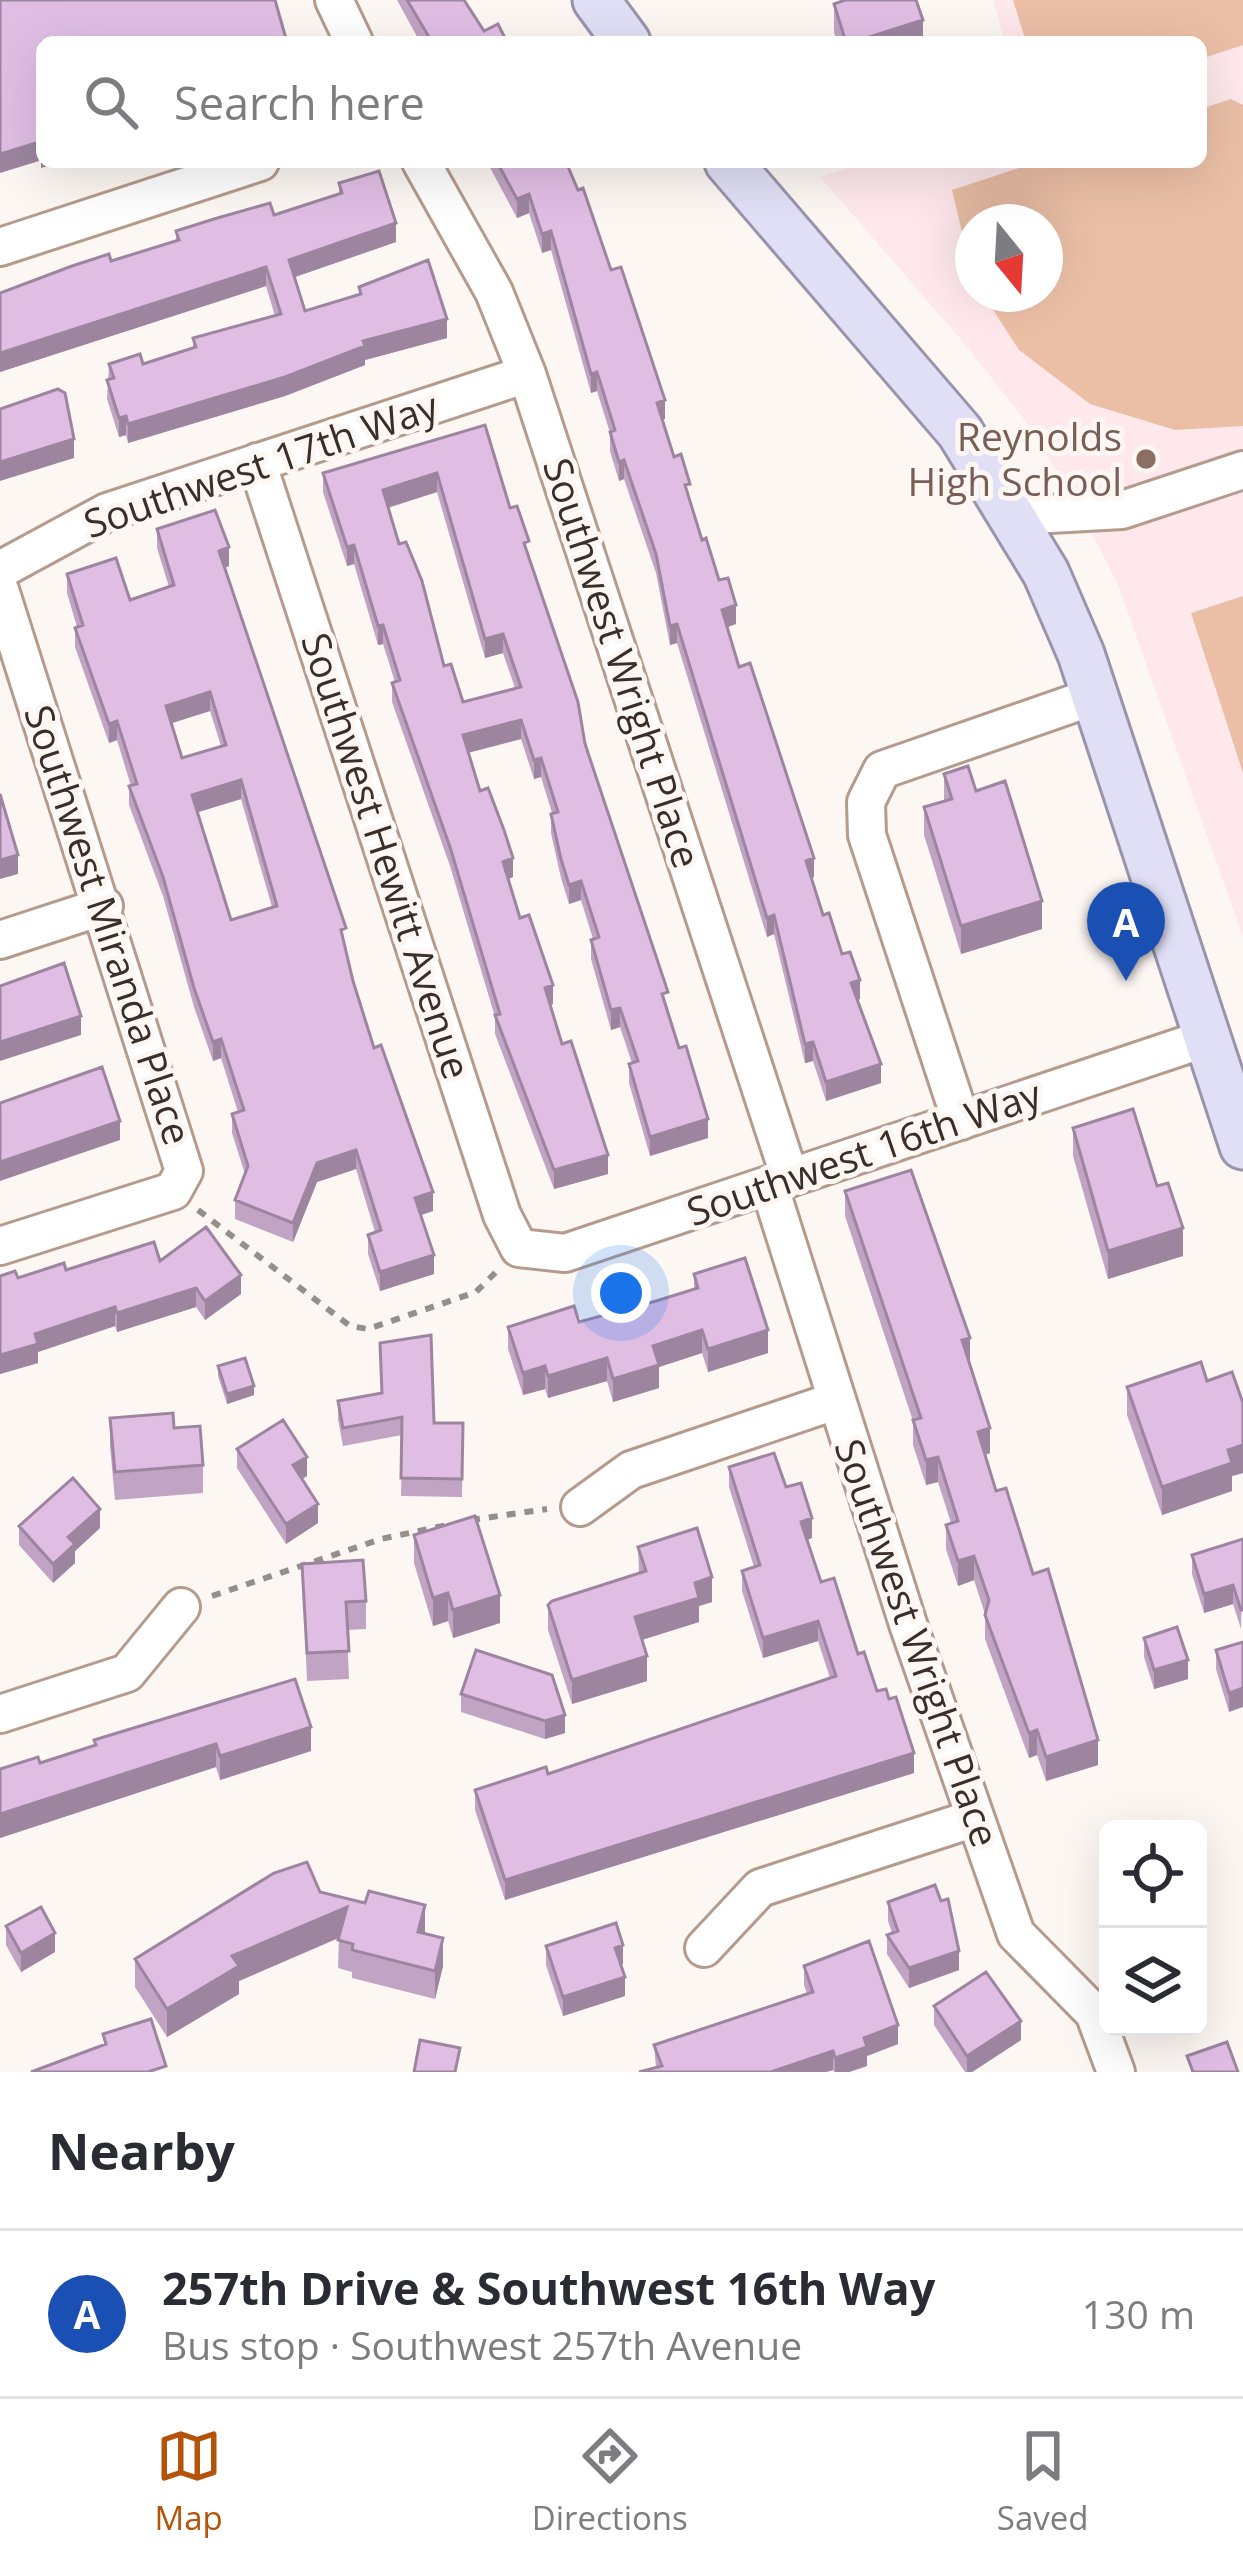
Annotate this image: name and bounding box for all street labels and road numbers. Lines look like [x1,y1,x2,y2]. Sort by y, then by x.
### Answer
street label: Southwest 17th Way [76,378,445,549]
street label: Southwest Wright Place [532,451,715,874]
street label: Southwest Hewitt Avenue [290,626,485,1085]
street label: Southwest Miranda Place [13,698,206,1151]
street label: Southwest 16th Way [679,1066,1048,1237]
street label: Southwest Wright Place [824,1432,1013,1853]

